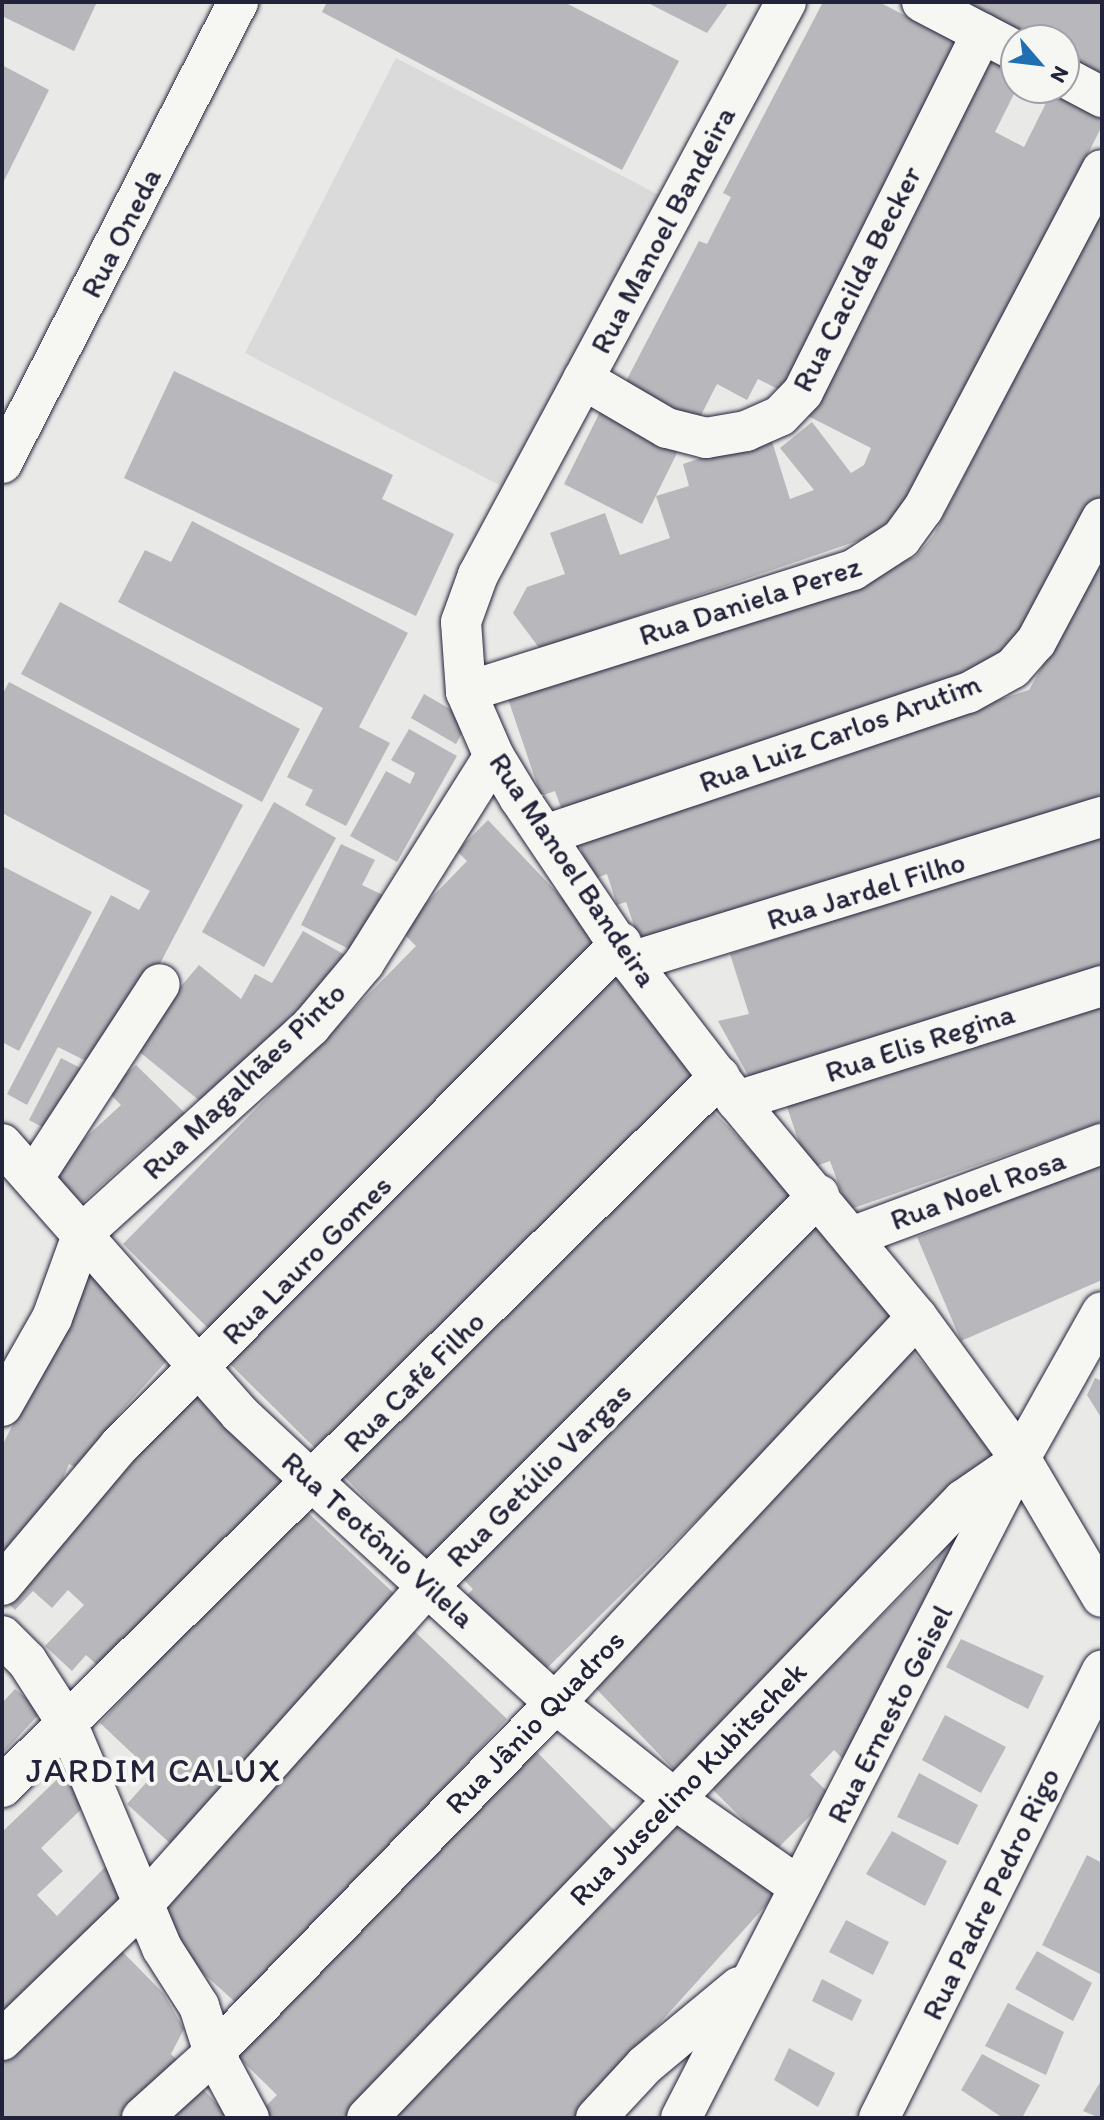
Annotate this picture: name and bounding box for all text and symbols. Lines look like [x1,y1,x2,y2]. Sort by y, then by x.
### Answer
north arrow [1000,24,1080,104]
text: N [1044,62,1075,87]
street label: Rua Manoel Bandeira [583,100,743,360]
street label: Rua Cacilda Becker [784,160,930,398]
street label: Rua Oneda [73,162,169,304]
street label: Rua Daniela Perez [634,548,866,654]
street label: Rua Luiz Carlos Arutim [693,665,987,801]
street label: Rua Manoel Bandeira [481,746,665,994]
street label: Rua Jardel Filho [763,844,969,938]
street label: Rua Magalhães Pinto [135,975,353,1187]
street label: Rua Elis Regina [821,996,1019,1090]
street label: Rua Noel Rosa [886,1142,1070,1238]
street label: Rua Lauro Gomes [214,1167,400,1353]
street label: Rua Café Filho [336,1304,492,1460]
street label: Rua Getúlio Vargas [440,1376,638,1574]
street label: Rua Teotônio Vilela [275,1445,481,1635]
street label: Rua Ernesto Geisel [819,1599,961,1829]
street label: Rua Jânio Quadros [438,1622,632,1822]
street label: Rua Juscelino Kubitschek [562,1654,814,1914]
district label: JARDIM CALUX [27,1751,281,1791]
street label: Rua Padre Pedro Rigo [915,1763,1067,2025]

